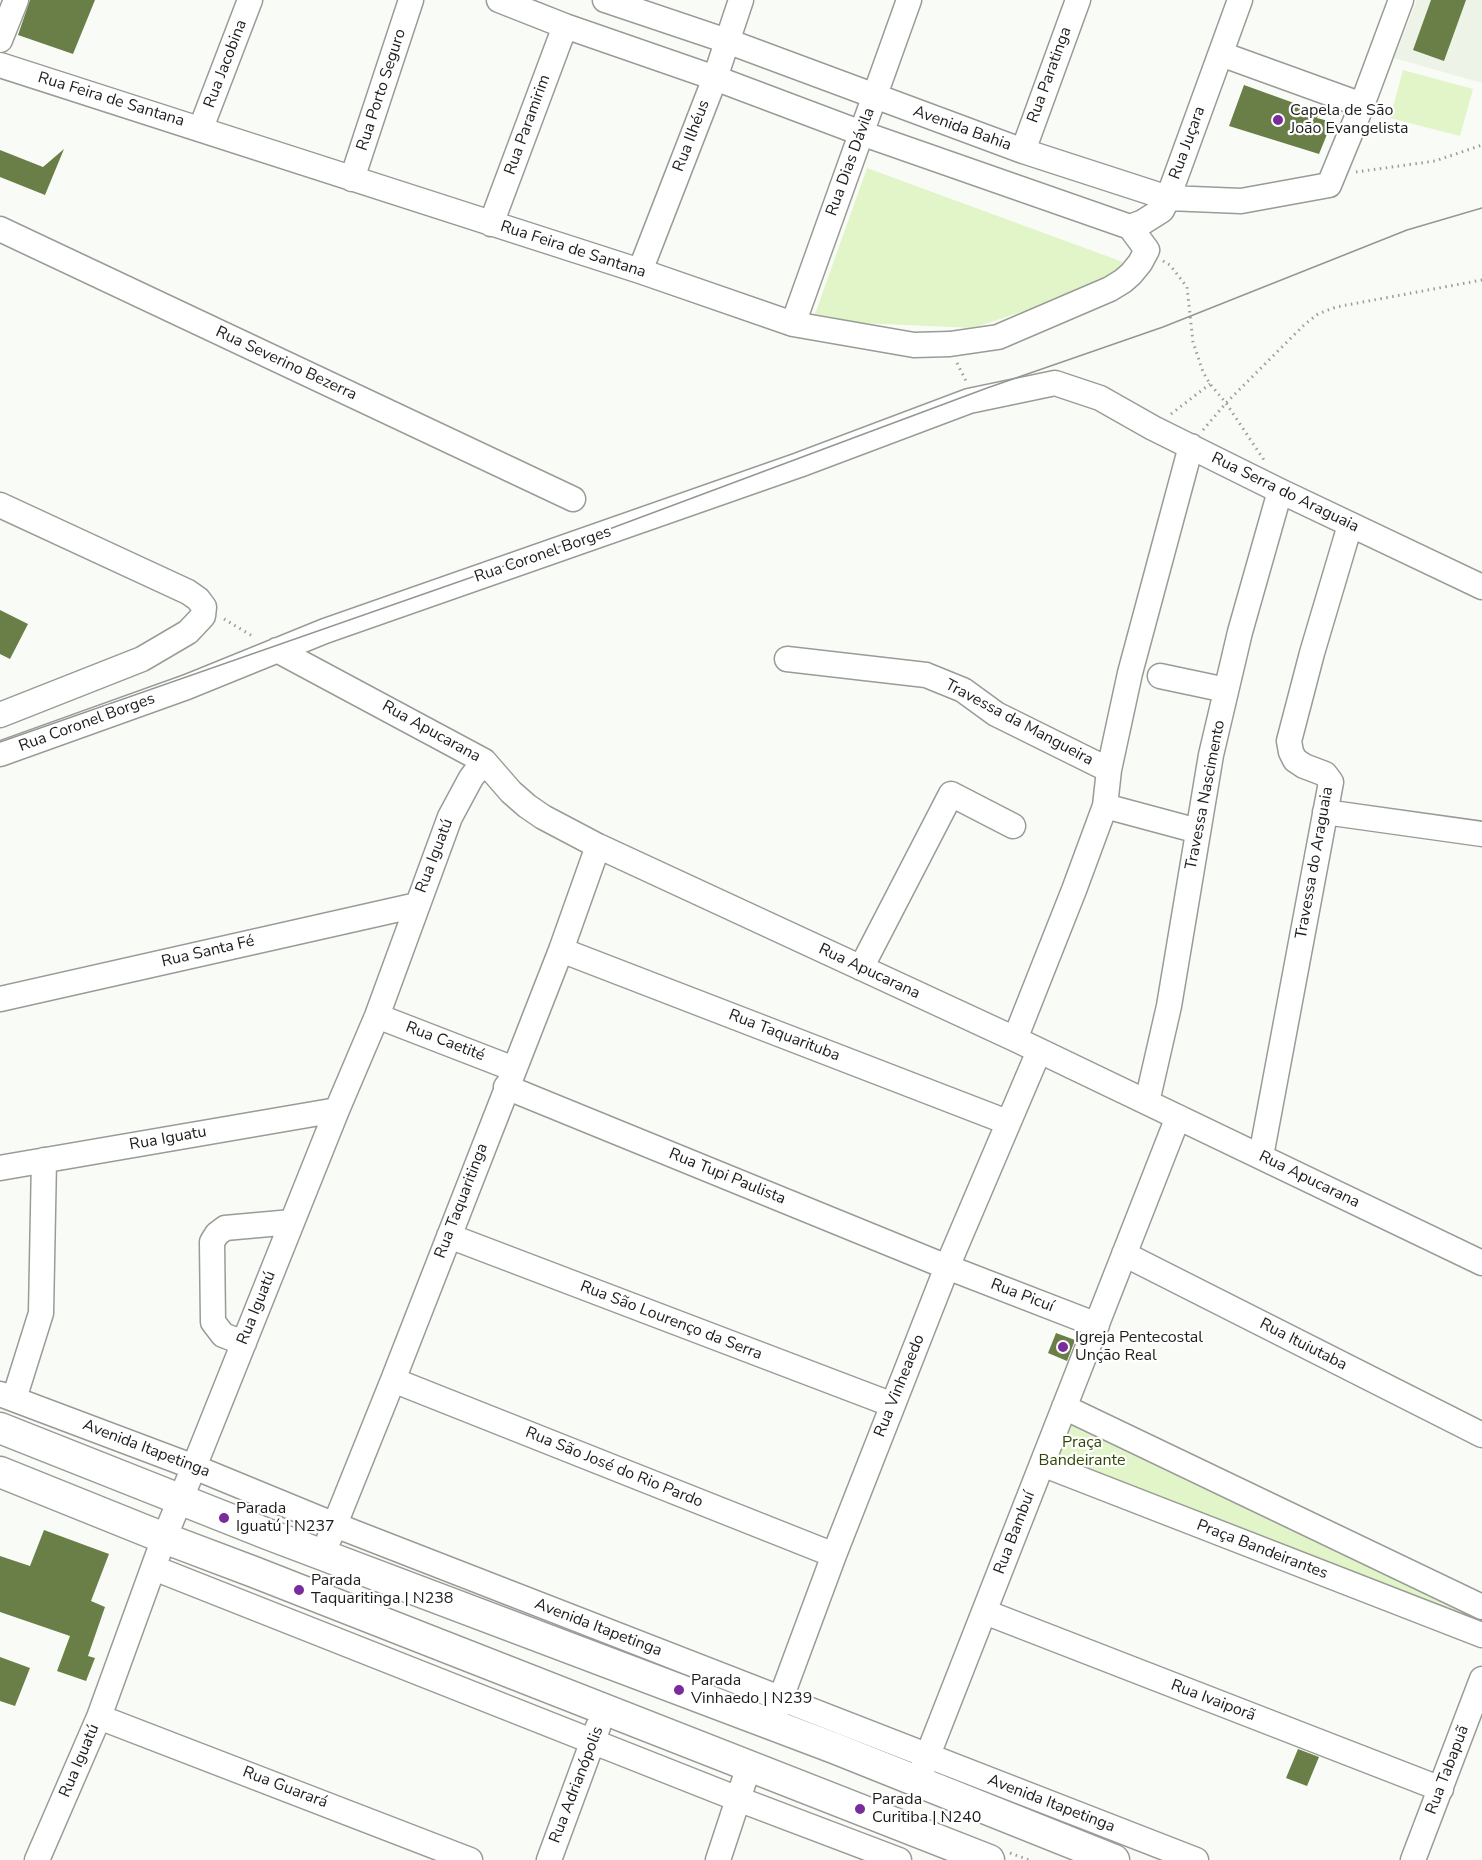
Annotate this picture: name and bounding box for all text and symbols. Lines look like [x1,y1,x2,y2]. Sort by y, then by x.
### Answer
street label: Rua Jacobina [200,17,252,111]
street label: Rua Paratinga [1024,24,1076,126]
street label: Rua Porto Seguro [353,27,411,153]
street label: Rua Feira de Santana [35,69,187,131]
street label: Rua Paramirim [501,72,555,178]
street label: Rua Ilhéus [670,97,714,175]
place label: Capela de São João Evangelista [1290,101,1408,139]
street label: Avenida Bahia [910,102,1014,156]
street label: Rua Juçara [1166,104,1210,182]
street label: Rua Dias Dávila [823,105,879,219]
marker: Capela de São João Evangelista [1271,113,1285,127]
street label: Rua Feira de Santana [498,217,648,283]
street label: Rua Severino Bezerra [212,323,360,405]
street label: Rua Serra do Araguaia [1208,449,1362,537]
street label: Rua Coronel Borges [472,523,614,587]
street label: Travessa da Mangueira [942,676,1096,770]
street label: Rua Coronel Borges [16,689,158,757]
street label: Rua Apucarana [378,697,484,767]
street label: Travessa Nascimento [1182,719,1230,871]
street label: Travessa do Araguaia [1292,785,1338,941]
street label: Rua Iguatú [412,816,458,896]
street label: Rua Santa Fé [160,932,256,972]
street label: Rua Apucarana [815,940,923,1004]
street label: Rua Taquarituba [726,1006,842,1066]
street label: Rua Caetité [403,1018,487,1066]
street label: Rua Iguatu [128,1123,208,1155]
street label: Rua Taquaritinga [431,1141,493,1261]
street label: Rua Tupi Paulista [666,1145,788,1209]
street label: Rua Apucarana [1255,1147,1363,1213]
street label: Rua Iguatú [234,1268,280,1348]
street label: Rua Picuí [988,1275,1056,1317]
street label: Rua São Lourenço da Serra [577,1277,765,1365]
street label: Rua Ituiutaba [1256,1315,1350,1375]
place label: Igreja Pentecostal Unção Real [1075,1328,1203,1366]
street label: Rua Vinheaedo [871,1332,929,1440]
marker: Igreja Pentecostal Unção Real [1056,1340,1070,1354]
street label: Avenida Itapetinga [80,1416,212,1482]
street label: Rua São José do Rio Pardo [522,1424,706,1512]
park label: Praça Bandeirante [1038,1433,1126,1471]
street label: Rua Bambuí [990,1489,1040,1577]
place label: Parada Iguatú | N237 [236,1499,335,1537]
marker: Parada Iguatú | N237 [217,1511,231,1525]
street label: Praça Bandeirantes [1194,1516,1330,1584]
place label: Parada Taquaritinga | N238 [311,1571,453,1609]
marker: Parada Taquaritinga | N238 [292,1583,306,1597]
street label: Avenida Itapetinga [532,1595,664,1661]
place label: Parada Vinhaedo | N239 [691,1671,812,1709]
street label: Rua Ivaiporã [1168,1676,1258,1726]
marker: Parada Vinhaedo | N239 [672,1683,686,1697]
street label: Rua Iguatú [56,1721,104,1801]
street label: Rua Tabapuã [1422,1723,1474,1817]
street label: Rua Adrianópolis [546,1724,608,1846]
street label: Rua Guarará [240,1763,330,1813]
street label: Avenida Itapetinga [985,1771,1117,1837]
place label: Parada Curitiba | N240 [872,1790,981,1828]
marker: Parada Curitiba | N240 [853,1802,867,1816]

